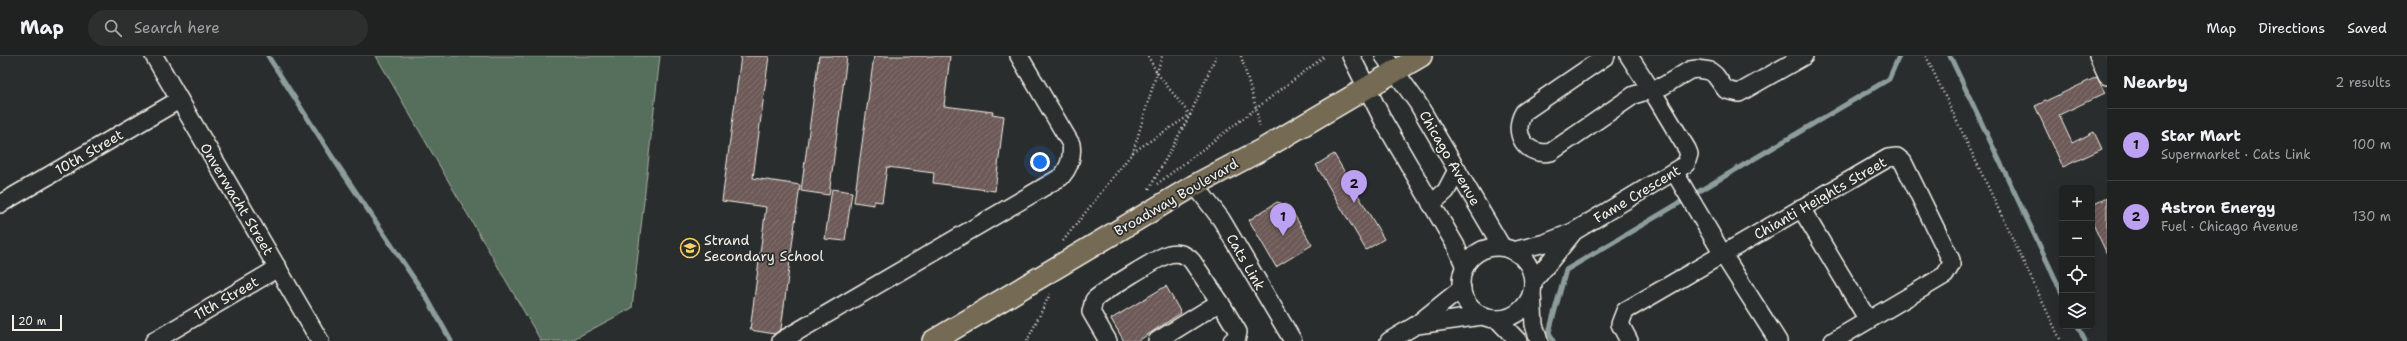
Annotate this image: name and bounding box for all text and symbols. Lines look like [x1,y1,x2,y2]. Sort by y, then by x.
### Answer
search box [88,10,368,46]
text: Map [20,15,64,40]
icon: search [102,17,124,39]
text: Search here [134,18,220,38]
text: Map [2207,19,2237,37]
text: Directions [2259,19,2325,37]
text: Saved [2347,19,2387,37]
text: Nearby [2123,71,2188,93]
text: 2 results [2335,74,2391,91]
street label: Chicago Avenue [1415,107,1485,209]
street label: 10th Street [52,125,126,179]
text: Star Mart [2161,126,2241,146]
text: 1 [2133,136,2139,153]
text: 100 m [2352,136,2391,153]
street label: Onverwacht Street [196,140,278,258]
text: Supermarket · Cats Link [2161,146,2311,163]
your location [1030,152,1050,172]
street label: Chianti Heights Street [1751,153,1889,243]
street label: Broadway Boulevard [1111,154,1241,240]
street label: Fame Crescent [1590,161,1684,227]
pin: 2 [1341,170,1367,203]
map controls [2059,185,2095,329]
button: + [2059,185,2095,221]
text: Astron Energy [2161,198,2275,218]
pin: 1 [1270,203,1296,236]
text: 2 [2131,208,2141,225]
text: 130 m [2353,208,2391,225]
text: Fuel · Chicago Avenue [2161,218,2298,235]
button: − [2059,221,2095,257]
street label: Cats Link [1223,230,1269,294]
place label: Strand Secondary School [704,231,824,265]
school or university icon: Strand Secondary School [679,237,701,259]
button: locate [2059,257,2095,293]
street label: 11th Street [191,272,261,324]
button: layers [2059,293,2095,329]
scale bar [12,313,62,332]
text: 20 m [18,314,46,329]

